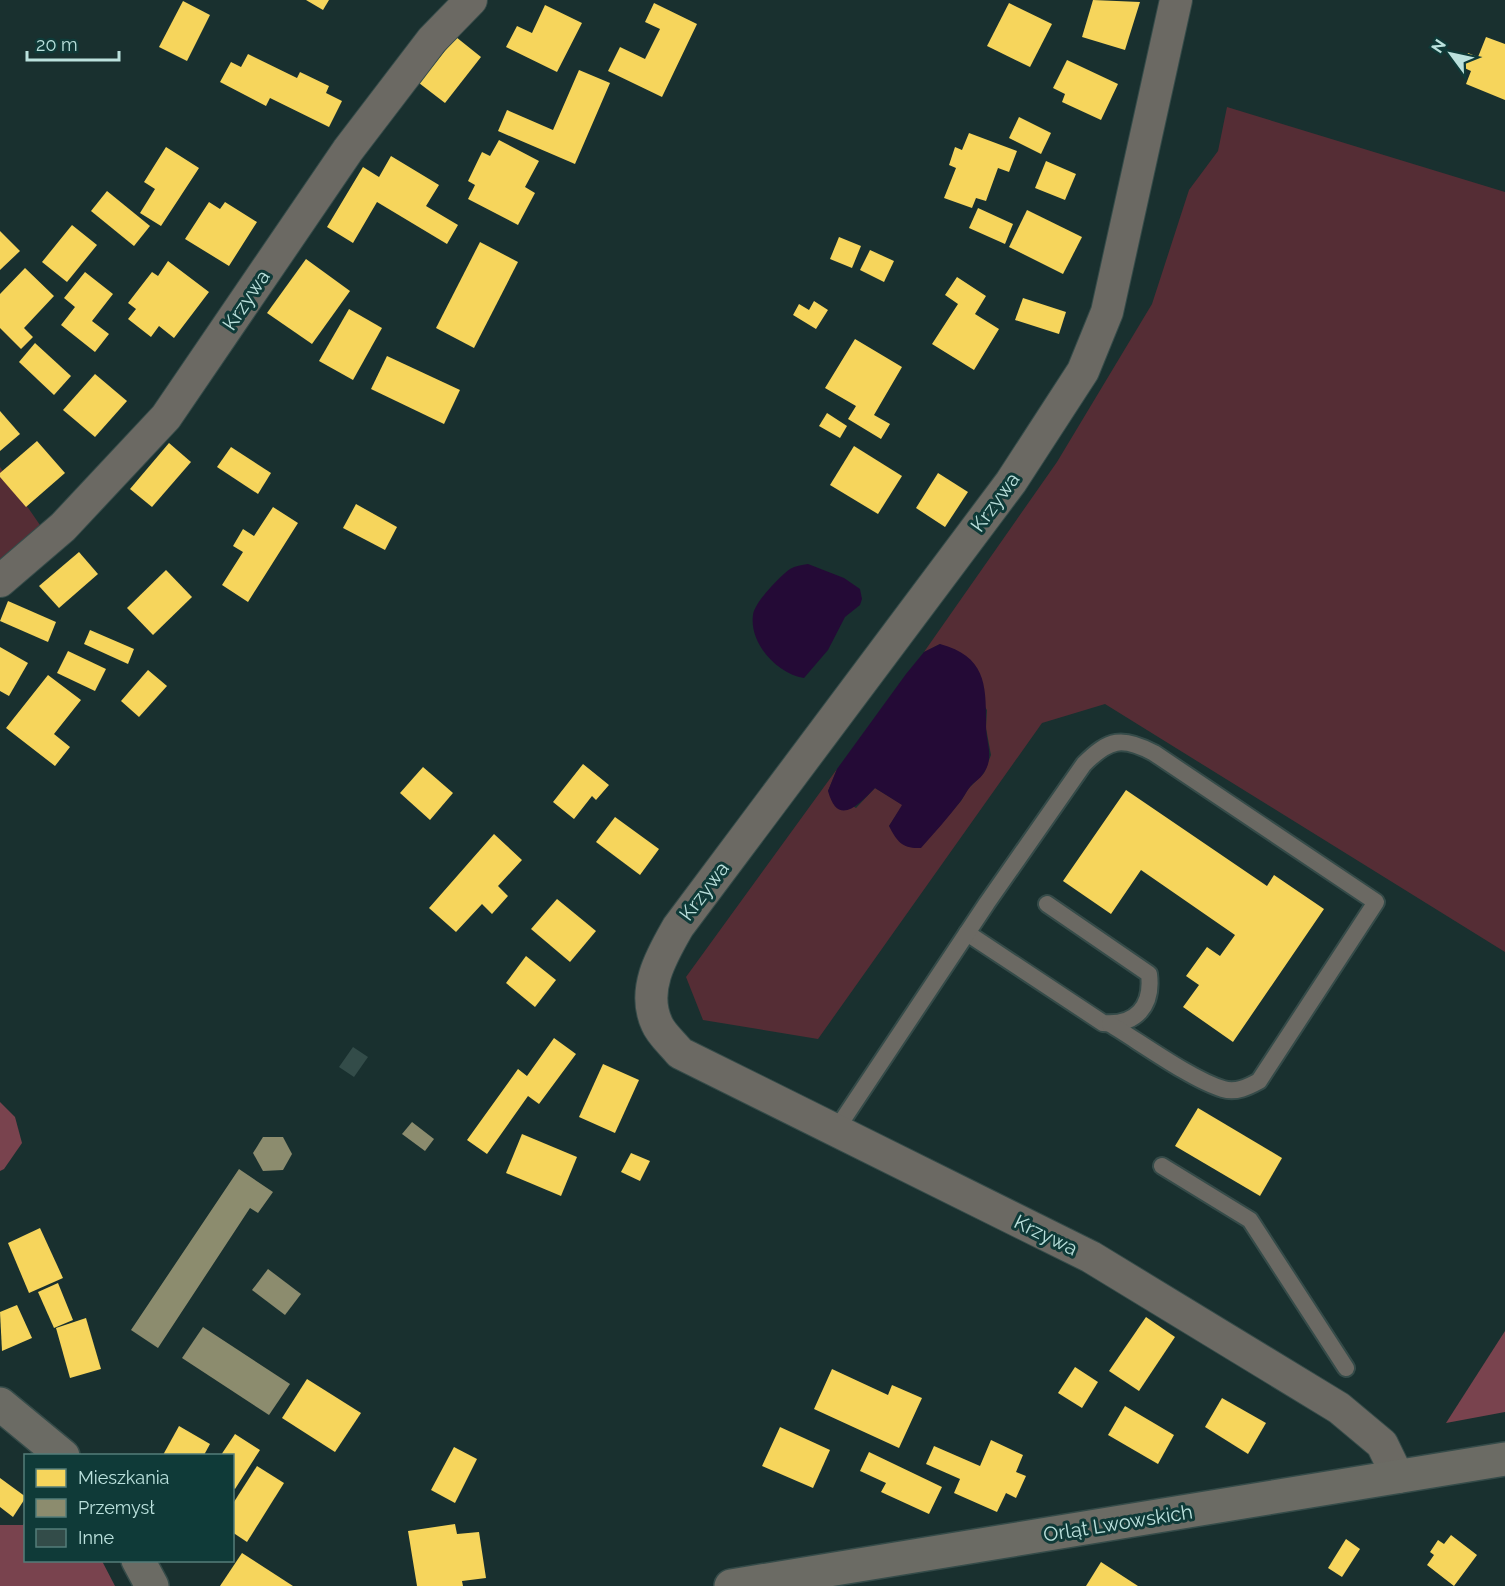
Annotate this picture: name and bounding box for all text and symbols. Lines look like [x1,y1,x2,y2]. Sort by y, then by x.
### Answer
scale bar [27,24,118,62]
north arrow [1421,24,1481,84]
text: 20 m [36,34,78,55]
text: N [1428,36,1450,56]
street label: Krzywa [217,265,275,335]
street label: Krzywa [965,468,1025,536]
street label: Krzywa [674,857,734,925]
street label: Krzywa [1010,1209,1082,1261]
legend [24,1454,234,1562]
text: Mieszkania [78,1467,169,1488]
text: Przemysł [78,1497,155,1518]
street label: Orląt Lwowskich [1042,1499,1194,1547]
text: Inne [78,1527,114,1548]

